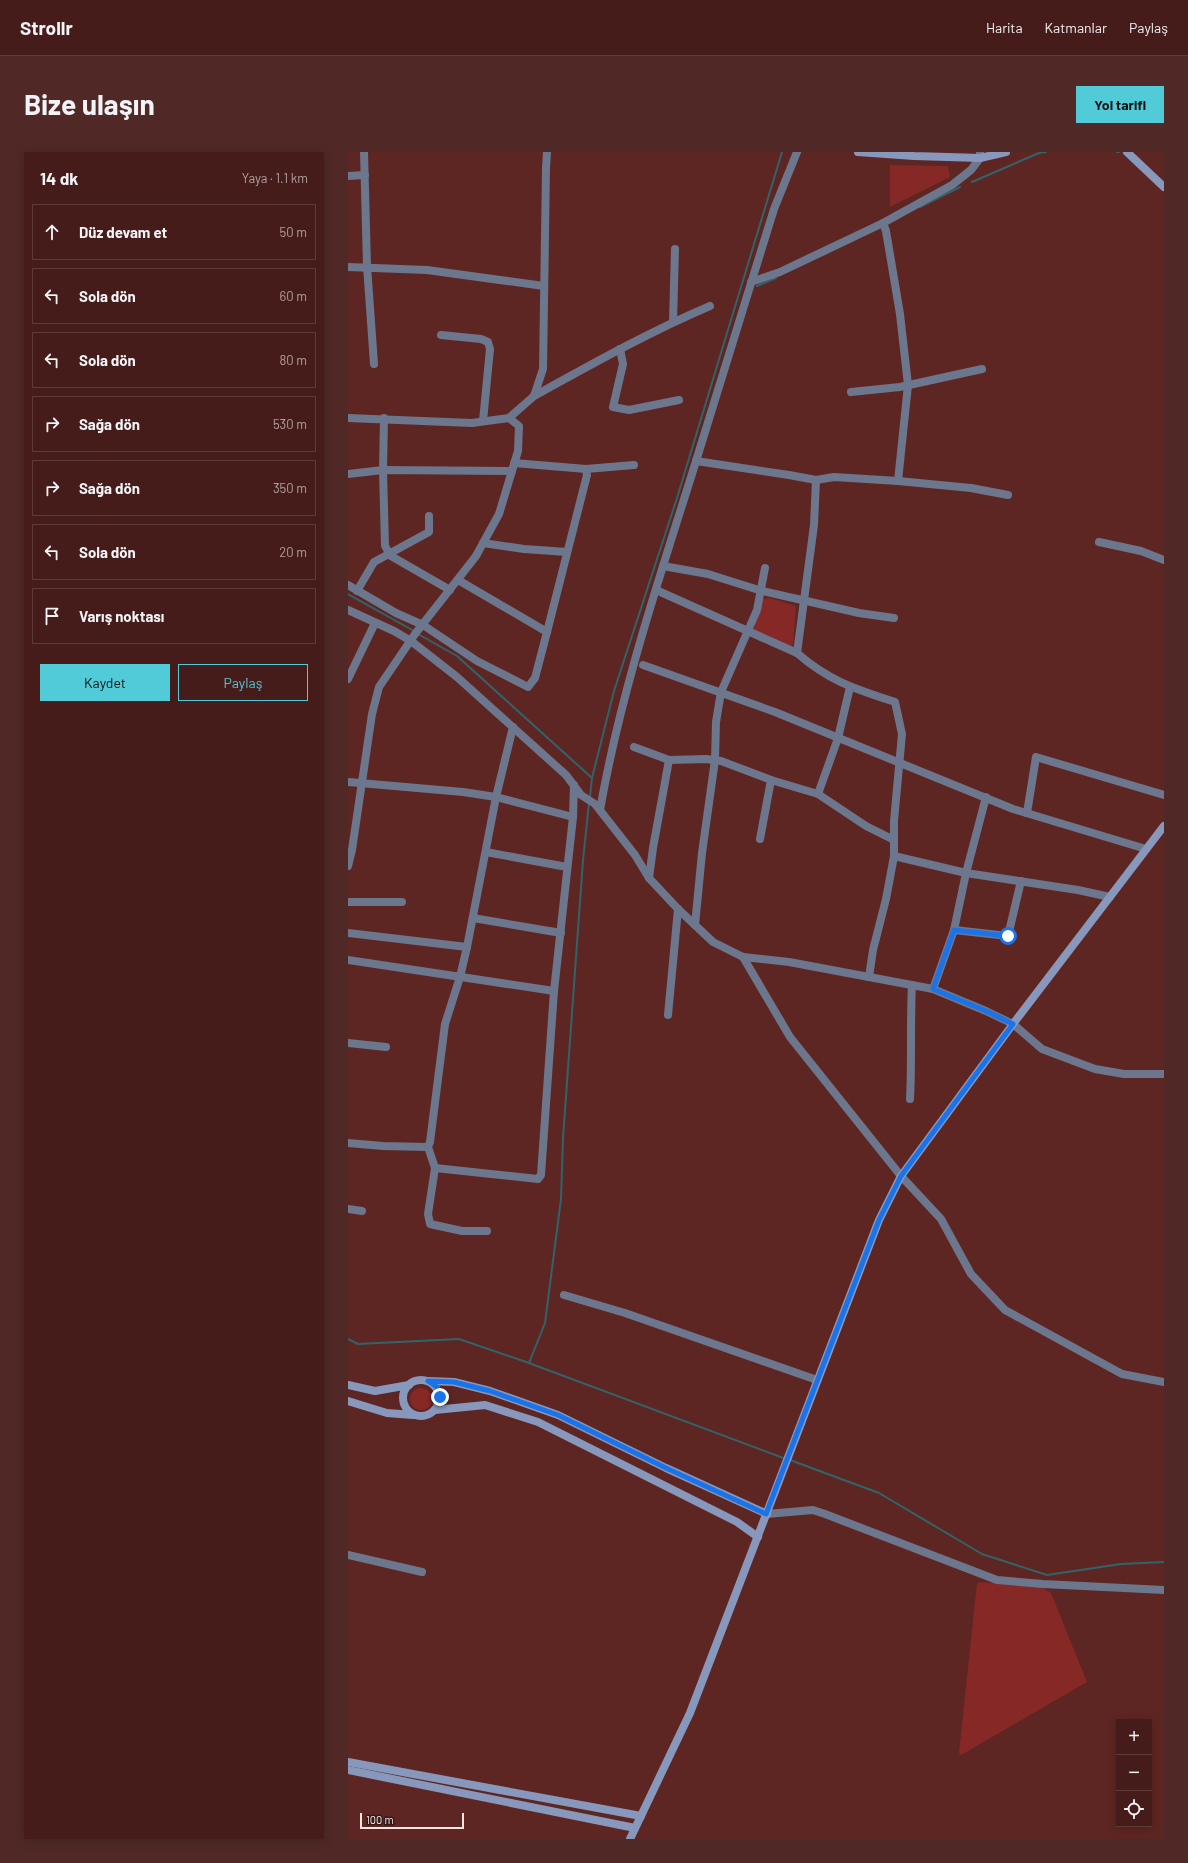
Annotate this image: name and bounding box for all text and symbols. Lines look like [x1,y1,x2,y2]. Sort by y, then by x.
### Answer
text: Strollr [20,16,73,39]
text: Harita [986,19,1023,36]
text: Katmanlar [1045,19,1107,36]
text: Paylaş [1129,19,1168,36]
button: Yol tarifi [1076,86,1164,123]
text: Bize ulaşın [24,87,155,121]
text: 14 dk [40,168,78,188]
text: Yaya · 1.1 km [242,170,308,186]
icon: ahead [41,221,63,243]
text: Düz devam et [79,223,167,241]
text: 50 m [280,224,307,240]
icon: left [41,285,63,307]
text: Sola dön [79,287,136,305]
text: 60 m [280,288,307,304]
icon: left [41,349,63,371]
text: Sola dön [79,351,136,369]
text: 80 m [280,352,307,368]
icon: right [41,413,63,435]
text: Sağa dön [79,415,140,433]
text: 530 m [273,416,307,432]
icon: right [41,477,63,499]
text: Sağa dön [79,479,140,497]
text: 350 m [273,480,307,496]
icon: left [41,541,63,563]
text: Sola dön [79,543,136,561]
text: 20 m [279,544,307,560]
icon: arrive [41,605,63,627]
text: Varış noktası [79,607,164,625]
button: Kaydet [40,664,170,701]
button: Paylaş [178,664,308,701]
route start [999,927,1017,945]
route end [431,1388,449,1406]
map controls [1116,1719,1152,1827]
button: + [1116,1719,1152,1755]
button: − [1116,1755,1152,1791]
button: locate [1116,1791,1152,1827]
scale bar [360,1811,464,1830]
text: 100 m [366,1813,394,1826]

